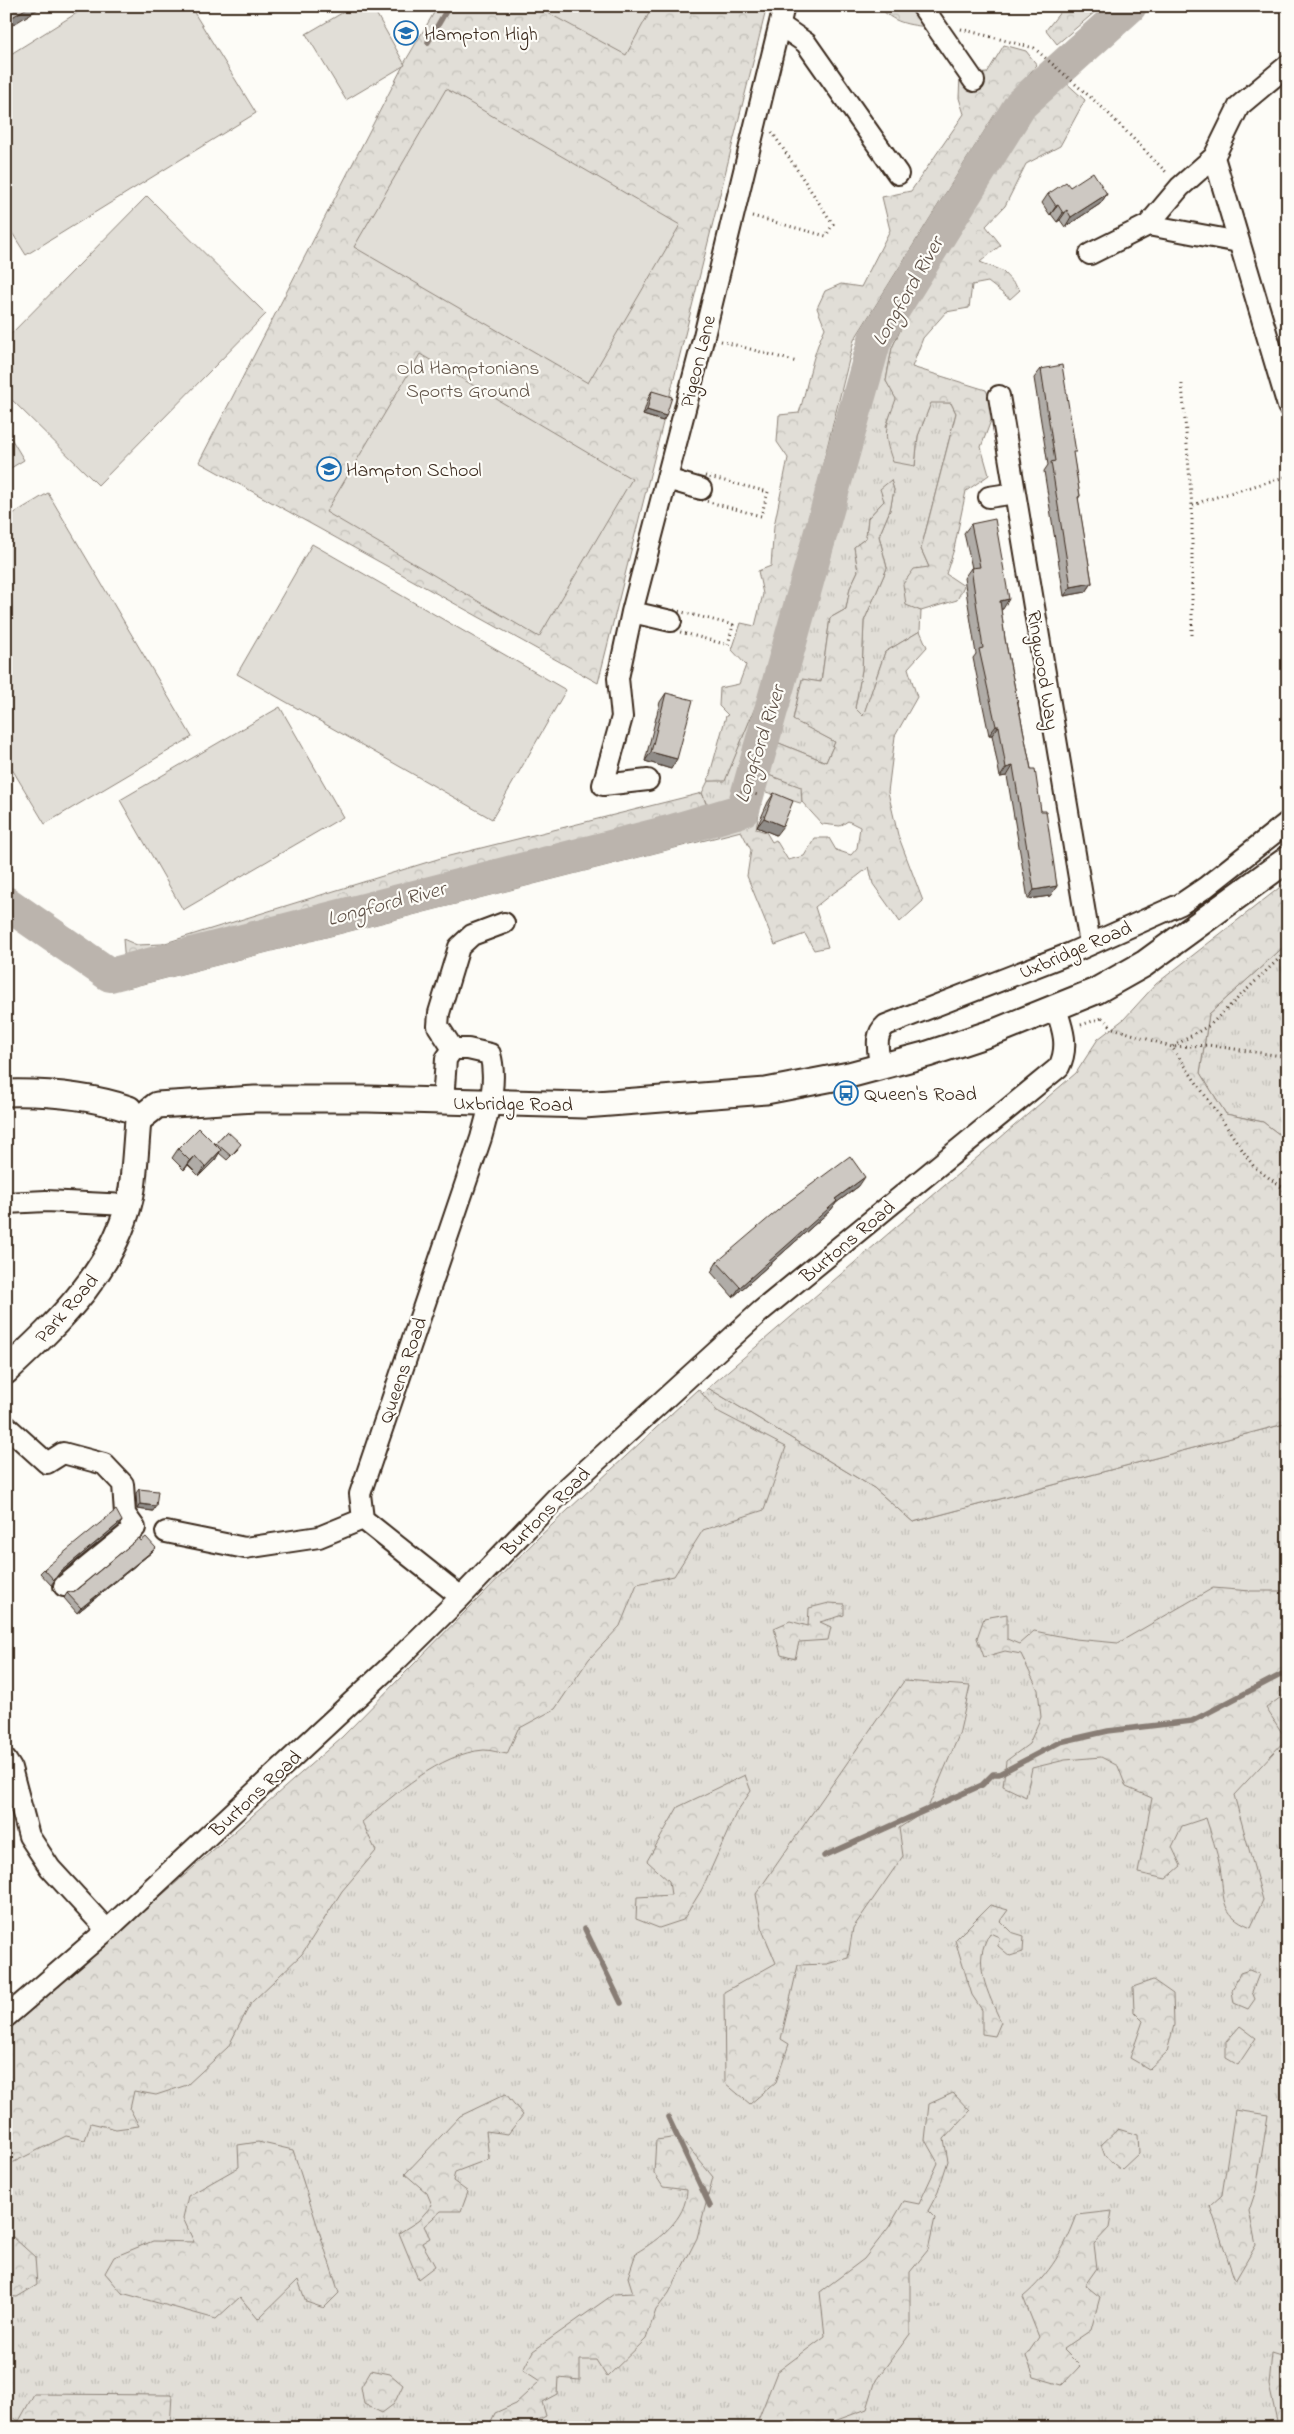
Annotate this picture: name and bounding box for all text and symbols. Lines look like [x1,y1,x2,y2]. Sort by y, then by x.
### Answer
school or university icon: Hampton High [393,20,419,46]
place label: Hampton High [424,21,538,51]
water label: Longford River [865,230,954,353]
street label: Pigeon Lane [674,312,726,411]
park label: Old Hamptonians Sports Ground [397,355,539,407]
school or university icon: Hampton School [316,456,342,482]
place label: Hampton School [346,457,482,486]
street label: Ringwood Way [1017,608,1065,733]
water label: Longford River [728,680,796,807]
water label: Longford River [324,874,452,936]
street label: Uxbridge Road [1015,915,1137,989]
bus stop icon: Queen's Road [833,1080,859,1106]
place label: Queen's Road [864,1081,977,1110]
street label: Uxbridge Road [453,1090,573,1122]
street label: Burtons Road [794,1194,903,1292]
street label: Park Road [29,1268,107,1351]
street label: Queens Road [373,1314,436,1428]
street label: Burtons Road [495,1461,598,1565]
street label: Burtons Road [203,1744,309,1846]

